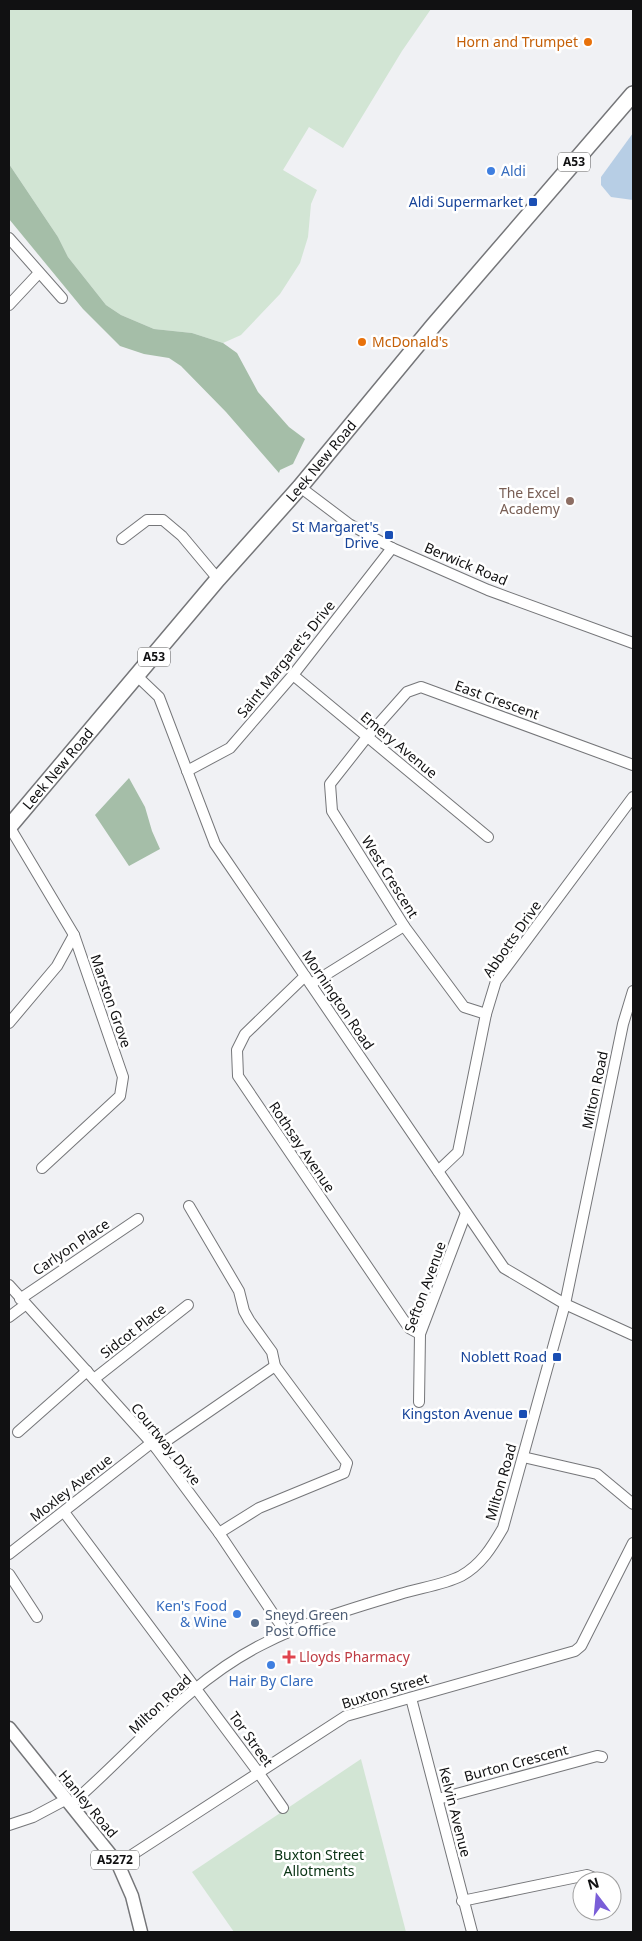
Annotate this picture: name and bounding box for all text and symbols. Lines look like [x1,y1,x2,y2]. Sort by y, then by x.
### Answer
place label: Horn and Trumpet [456,32,578,51]
marker: Horn and Trumpet [582,36,594,48]
road number: A53 [558,152,590,172]
place label: Aldi [501,161,526,180]
marker: Aldi [485,165,497,177]
place label: Aldi Supermarket [409,192,523,211]
marker: Aldi Supermarket [527,196,539,208]
place label: McDonald's [372,332,449,351]
marker: McDonald's [356,336,368,348]
street label: Leek New Road [281,416,360,506]
place label: The Excel Academy [499,483,561,518]
marker: The Excel Academy [564,495,576,507]
place label: St Margaret's Drive [292,517,379,552]
marker: St Margaret's Drive [383,529,395,541]
street label: Berwick Road [422,537,511,590]
street label: Saint Margaret's Drive [232,596,339,721]
road number: A53 [138,648,170,666]
street label: East Crescent [452,676,542,724]
street label: Emery Avenue [357,707,442,782]
street label: Leek New Road [18,724,97,813]
street label: West Crescent [358,832,423,921]
street label: Abbotts Drive [478,896,545,981]
street label: Mornington Road [298,946,379,1053]
street label: Marston Grove [87,952,136,1050]
street label: Milton Road [577,1049,612,1131]
street label: Rothsay Avenue [265,1098,340,1196]
street label: Carlyon Place [29,1214,113,1279]
street label: Sefton Avenue [399,1239,450,1335]
street label: Sidcot Place [96,1299,169,1362]
place label: Noblett Road [460,1347,547,1366]
marker: Noblett Road [551,1351,563,1363]
street label: Courtway Drive [127,1398,206,1489]
place label: Kingston Avenue [402,1404,513,1423]
marker: Kingston Avenue [517,1408,529,1420]
street label: Milton Road [480,1441,521,1523]
street label: Moxley Avenue [26,1449,116,1526]
place label: Ken's Food & Wine [156,1596,227,1631]
place label: Sneyd Green Post Office [265,1605,348,1640]
marker: Ken's Food & Wine [231,1608,243,1620]
marker: Sneyd Green Post Office [249,1617,261,1629]
place label: Lloyds Pharmacy [299,1647,411,1666]
marker: Lloyds Pharmacy [283,1651,295,1663]
marker: Hair By Clare [265,1659,277,1671]
street label: Buxton Street [339,1668,431,1713]
street label: Milton Road [124,1670,195,1738]
place label: Hair By Clare [229,1671,314,1690]
street label: Tor Street [225,1707,278,1770]
street label: Burton Crescent [462,1740,570,1785]
street label: Kelvin Avenue [435,1765,476,1859]
street label: Hanley Road [55,1766,122,1841]
park label: Buxton Street Allotments [274,1845,364,1880]
road number: A5272 [91,1850,139,1870]
north arrow [572,1871,622,1921]
text: N [585,1872,601,1894]

